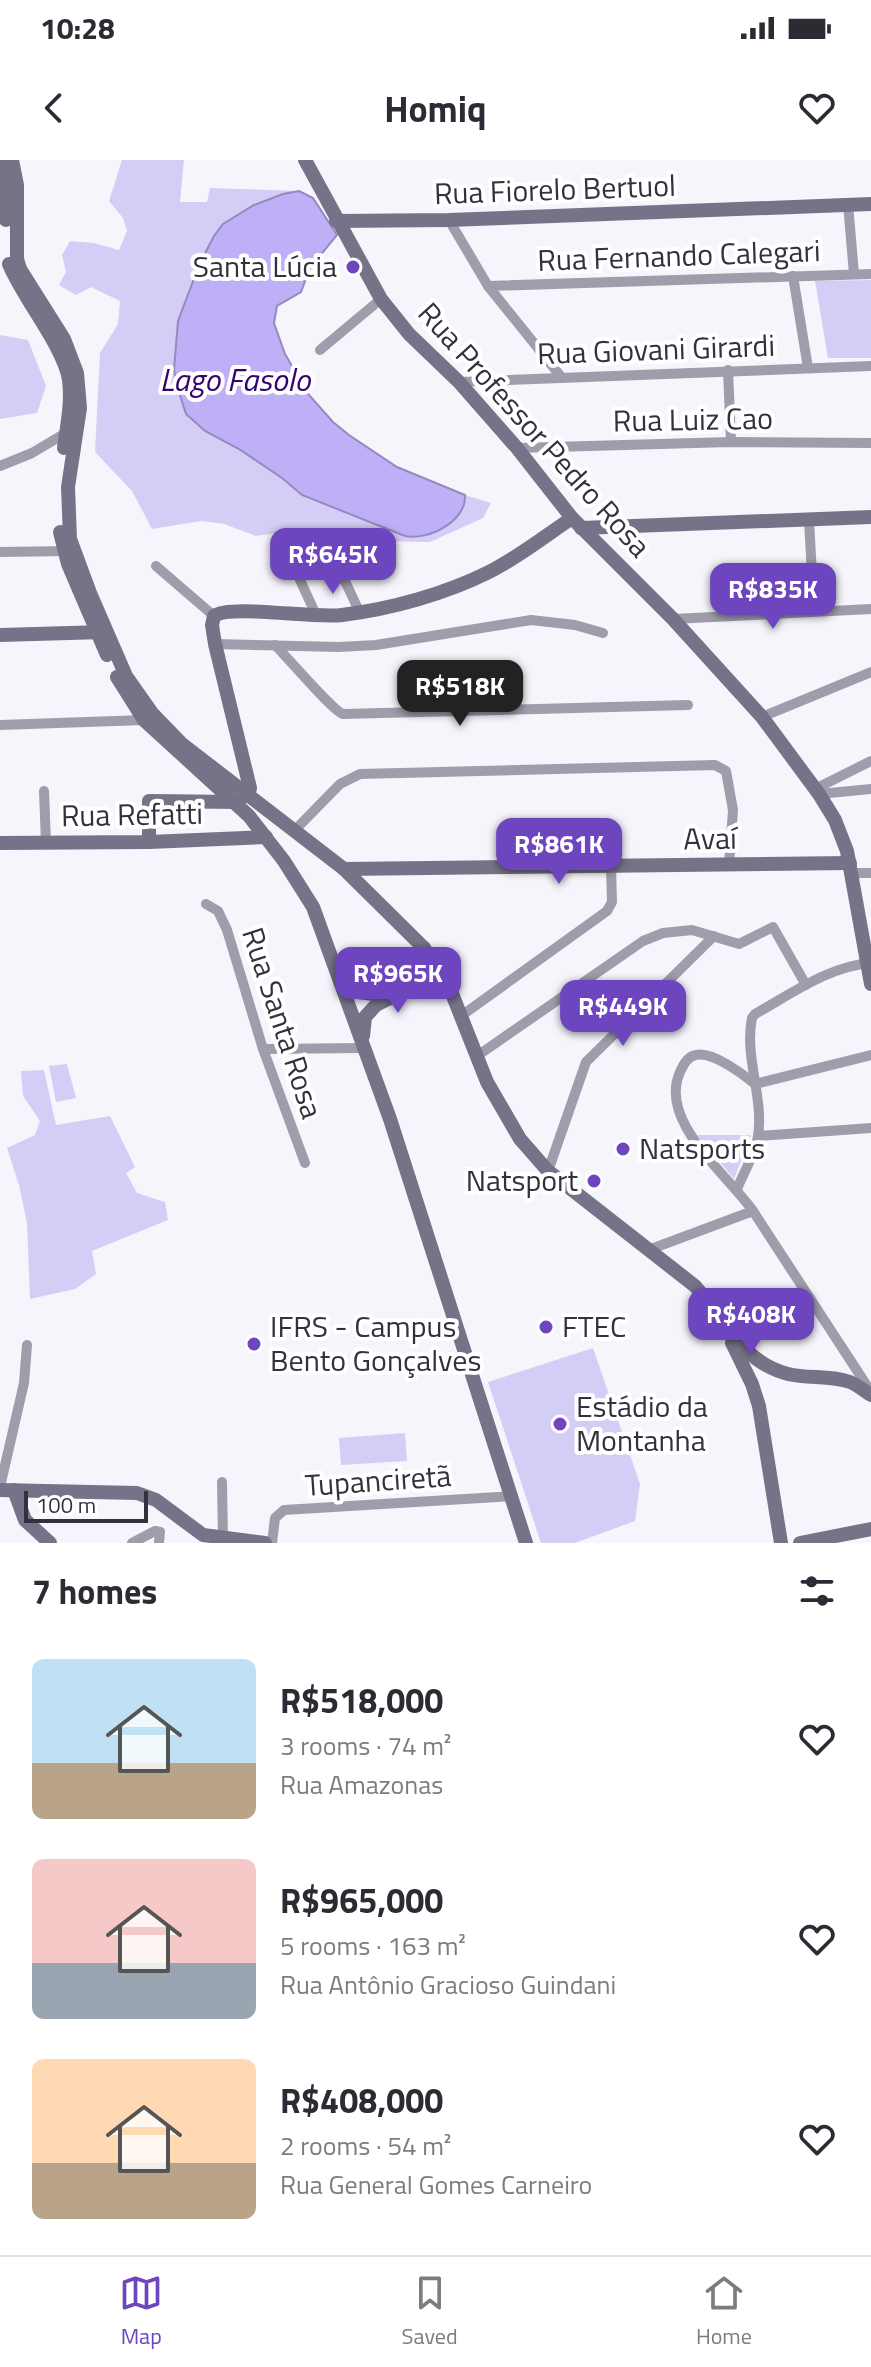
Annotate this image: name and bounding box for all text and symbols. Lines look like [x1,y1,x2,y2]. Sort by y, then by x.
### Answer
text: 10:28 [40,5,115,51]
text: Homiq [384,81,487,136]
icon: back [32,86,76,130]
icon: heart [795,86,839,130]
street label: Rua Fiorelo Bertuol [433,162,677,216]
street label: Rua Fernando Calegari [537,227,821,283]
place label: Santa Lúcia [193,243,337,289]
marker: Santa Lúcia [344,258,362,276]
street label: Rua Professor Pedro Rosa [407,292,662,567]
street label: Rua Giovani Girardi [536,322,776,376]
water label: Lago Fasolo [160,355,312,403]
street label: Rua Luiz Cao [613,395,773,443]
pin: R$645K [268,528,398,596]
text: R$645K [288,534,378,573]
pin: R$835K [708,563,838,631]
text: R$835K [728,569,818,608]
pin: R$518K [395,660,525,728]
text: R$518K [415,666,505,705]
street label: Rua Refatti [61,790,203,838]
street label: Avaí [683,814,739,861]
pin: R$861K [494,818,624,886]
text: R$861K [514,824,604,863]
street label: Rua Santa Rosa [230,921,335,1124]
pin: R$965K [333,947,463,1015]
text: R$965K [353,953,443,992]
pin: R$449K [558,980,688,1048]
text: R$449K [578,986,668,1025]
place label: Natsports [639,1125,765,1171]
marker: Natsports [614,1140,632,1158]
place label: Natsport [466,1157,578,1203]
marker: Natsport [585,1172,603,1190]
pin: R$408K [686,1288,816,1356]
text: R$408K [706,1294,796,1333]
place label: IFRS - Campus Bento Gonçalves [270,1303,481,1383]
place label: FTEC [562,1303,626,1349]
marker: FTEC [537,1318,555,1336]
marker: IFRS - Campus Bento Gonçalves [245,1335,263,1353]
place label: Estádio da Montanha [576,1383,708,1463]
marker: Estádio da Montanha [551,1415,569,1433]
street label: Tupanciretã [303,1452,453,1508]
scale bar [24,1487,148,1523]
text: 100 m [36,1488,96,1522]
text: 7 homes [32,1565,157,1617]
icon: filters [795,1569,839,1613]
text: R$518,000 [280,1674,443,1726]
icon: home [96,1691,192,1787]
icon: heart [795,1717,839,1761]
text: 3 rooms · 74 m² [280,1726,451,1765]
text: Rua Amazonas [280,1765,443,1804]
text: R$965,000 [280,1874,443,1926]
icon: home [96,1891,192,1987]
icon: heart [795,1917,839,1961]
text: 5 rooms · 163 m² [280,1926,466,1965]
text: Rua Antônio Gracioso Guindani [280,1965,616,2004]
text: R$408,000 [280,2074,443,2126]
icon: home [96,2091,192,2187]
icon: heart [795,2117,839,2161]
text: 2 rooms · 54 m² [280,2126,451,2165]
text: Rua General Gomes Carneiro [280,2165,592,2204]
tab: Map [119,2271,163,2353]
tab: Saved [402,2271,458,2353]
tab: Home [696,2271,752,2353]

